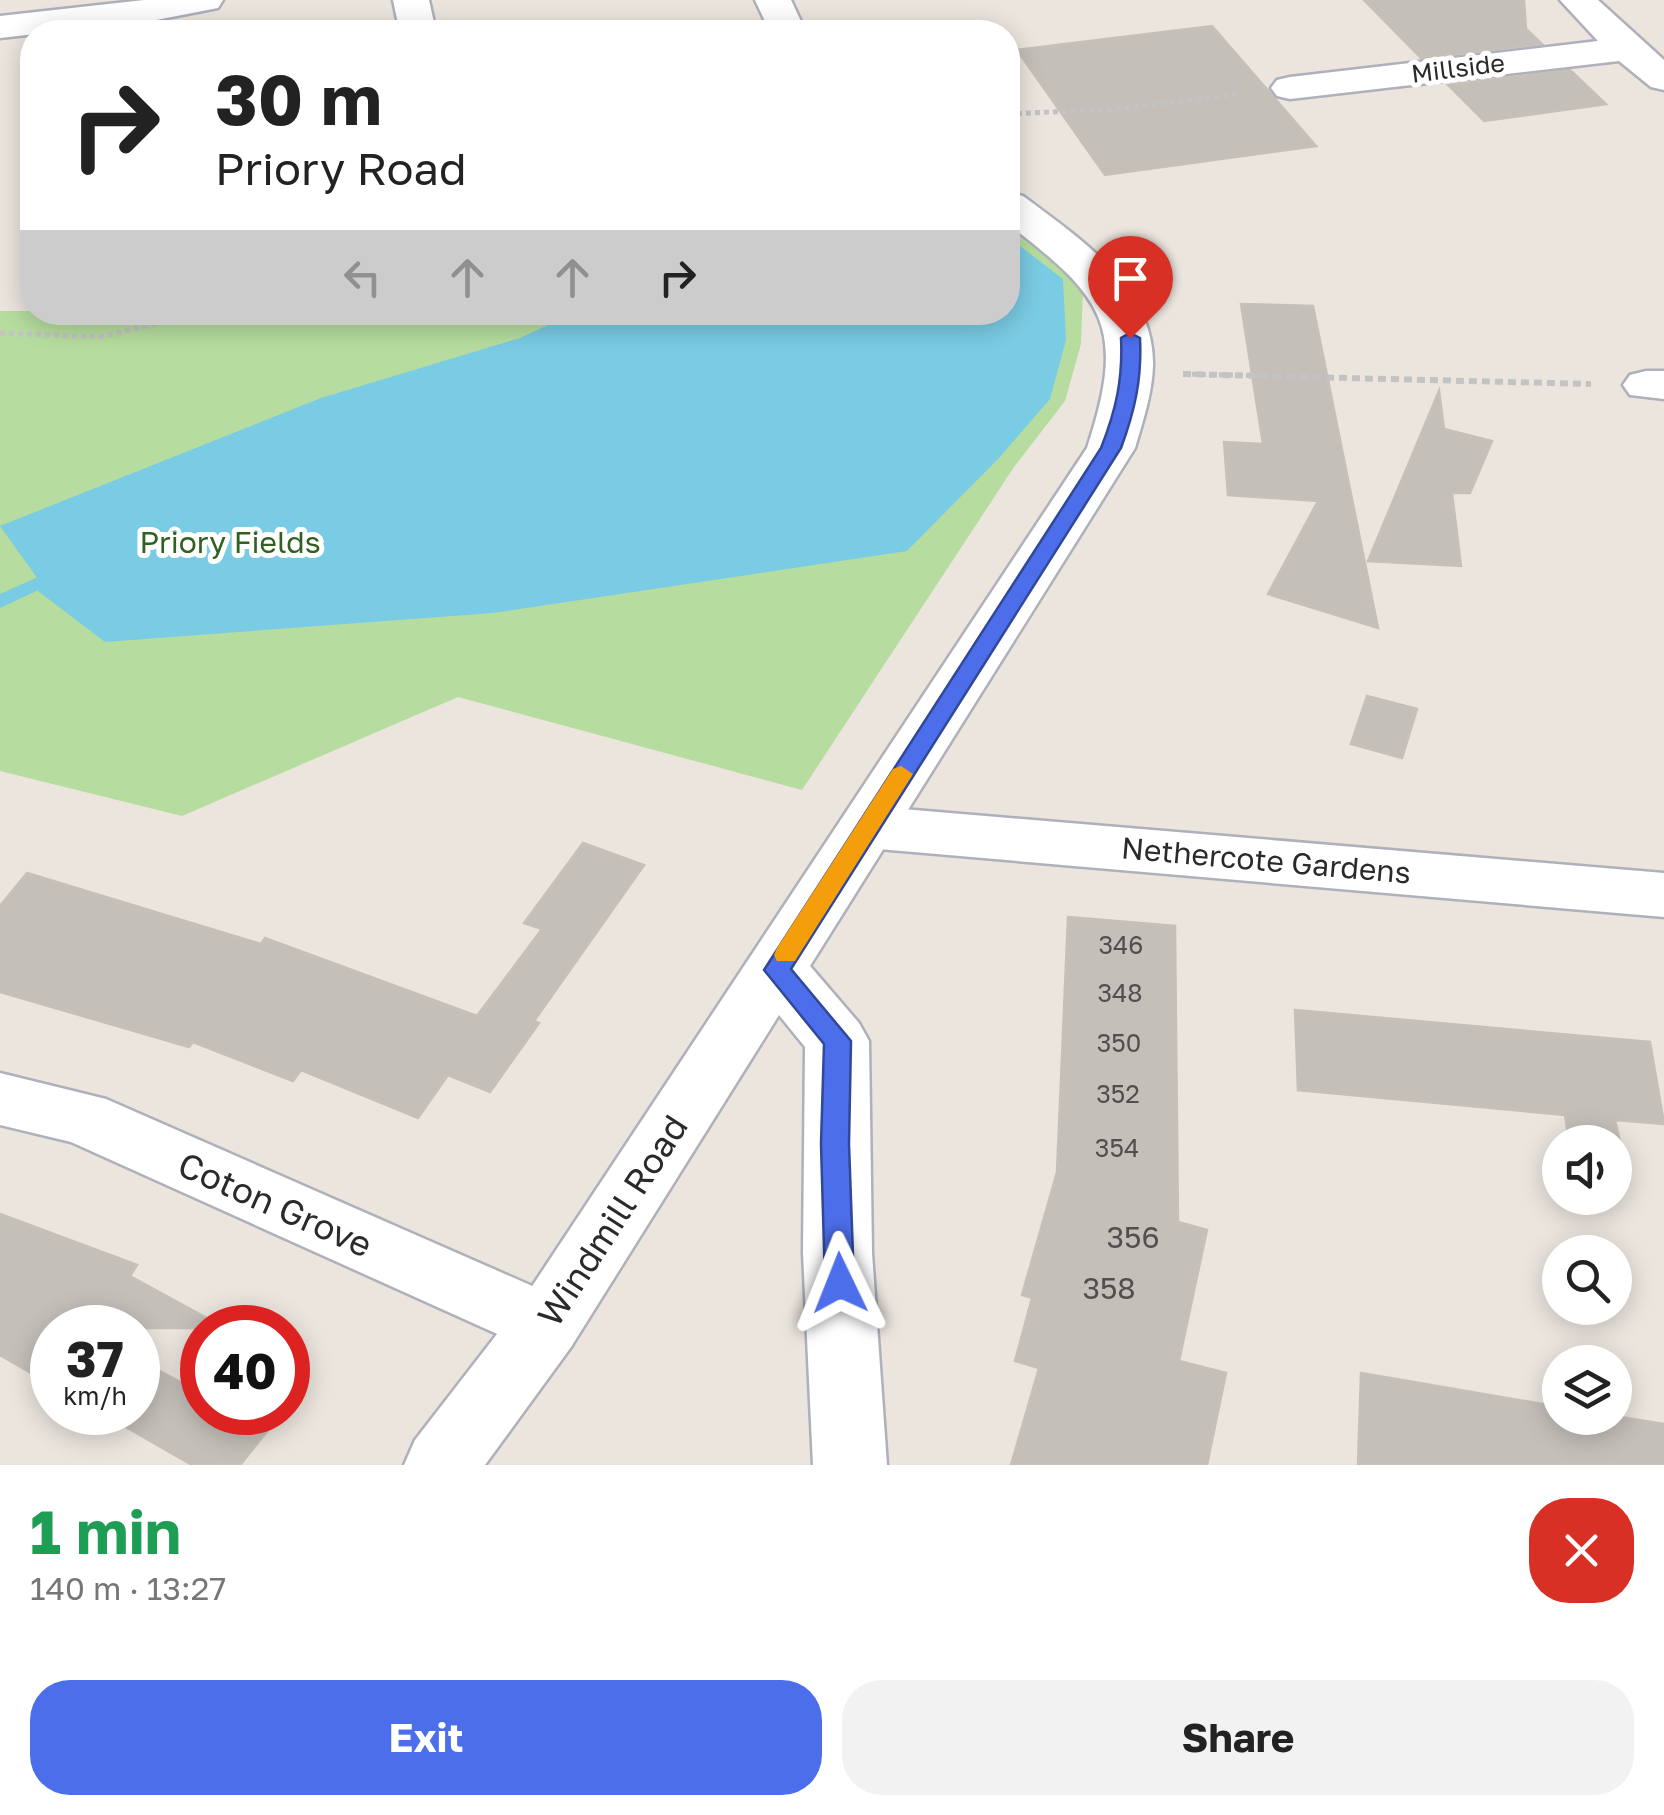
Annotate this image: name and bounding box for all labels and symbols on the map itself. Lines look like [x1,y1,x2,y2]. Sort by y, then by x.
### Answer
street label: Millside [1409,46,1506,89]
pin [1088,236,1173,339]
park label: Priory Fields [139,524,321,560]
street label: Nethercote Gardens [1120,829,1412,891]
house number: 346 [1098,929,1144,960]
house number: 348 [1097,977,1143,1008]
house number: 350 [1097,1027,1141,1058]
house number: 352 [1096,1078,1140,1109]
street label: Windmill Road [528,1107,696,1334]
house number: 354 [1095,1132,1139,1163]
street label: Coton Grove [172,1143,379,1265]
house number: 356 [1106,1219,1160,1255]
position arrow [788,1231,892,1335]
house number: 358 [1082,1270,1136,1306]
speed limit sign: 40 [180,1305,310,1435]

